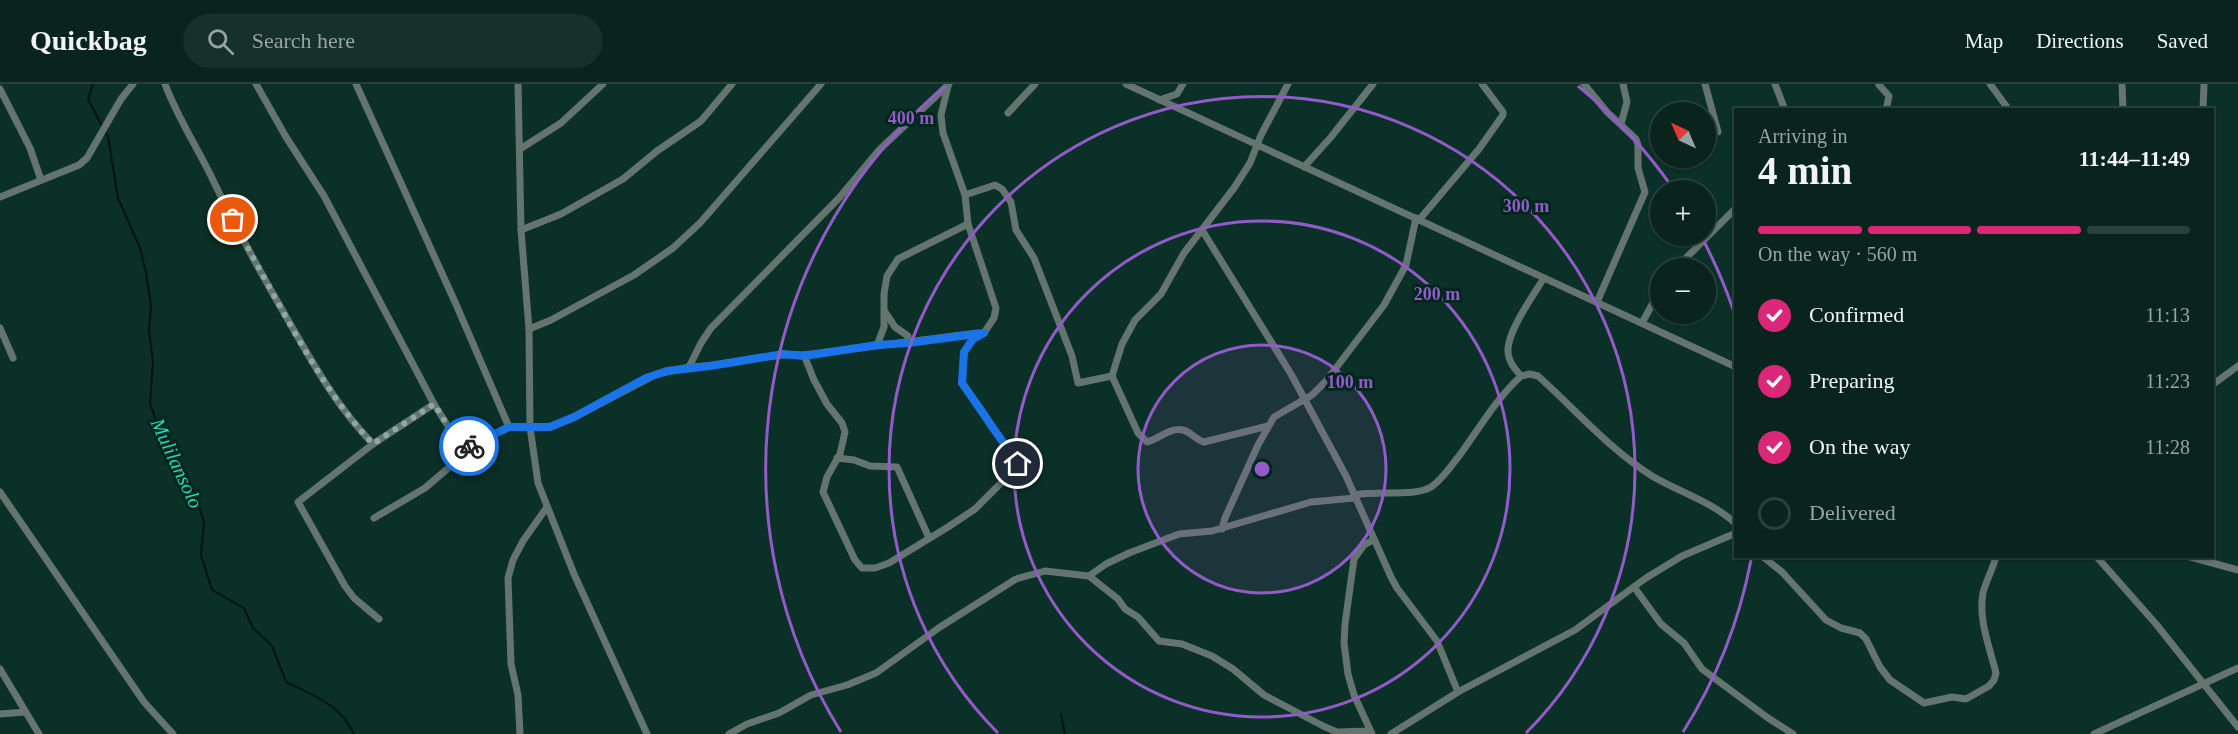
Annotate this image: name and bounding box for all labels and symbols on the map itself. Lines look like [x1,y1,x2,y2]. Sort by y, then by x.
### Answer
north arrow [1650,102,1716,168]
text: 400 m [888,108,934,128]
pin [207,194,258,245]
text: 300 m [1503,196,1549,216]
text: 200 m [1414,284,1460,304]
text: 100 m [1327,372,1373,392]
water label: Mulilansolo [146,414,207,511]
courier [439,416,499,476]
pin [992,438,1043,489]
centre of rings [1252,459,1272,479]

